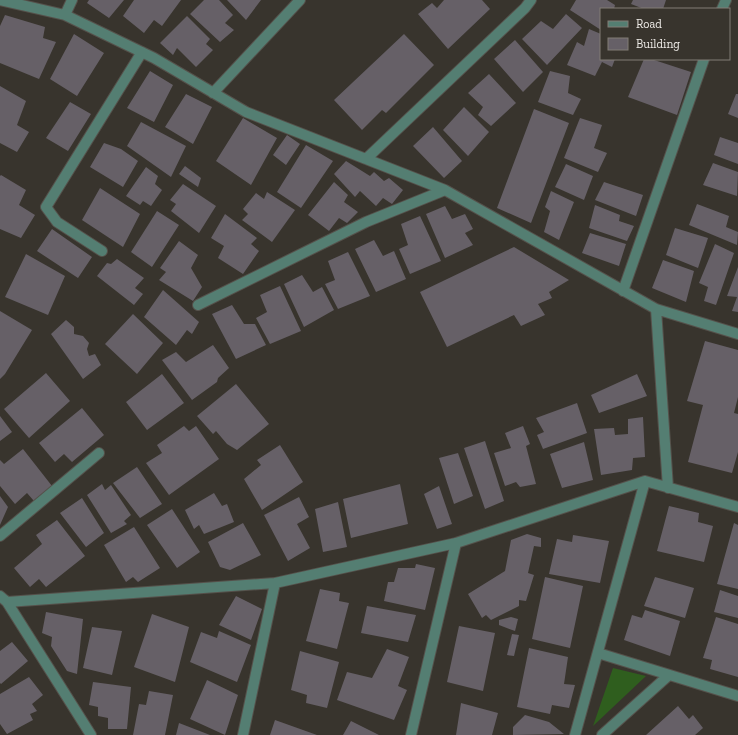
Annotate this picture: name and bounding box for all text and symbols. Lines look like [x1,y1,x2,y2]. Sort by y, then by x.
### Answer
legend [600,8,730,60]
text: Road [636,17,662,31]
text: Building [636,37,680,51]

